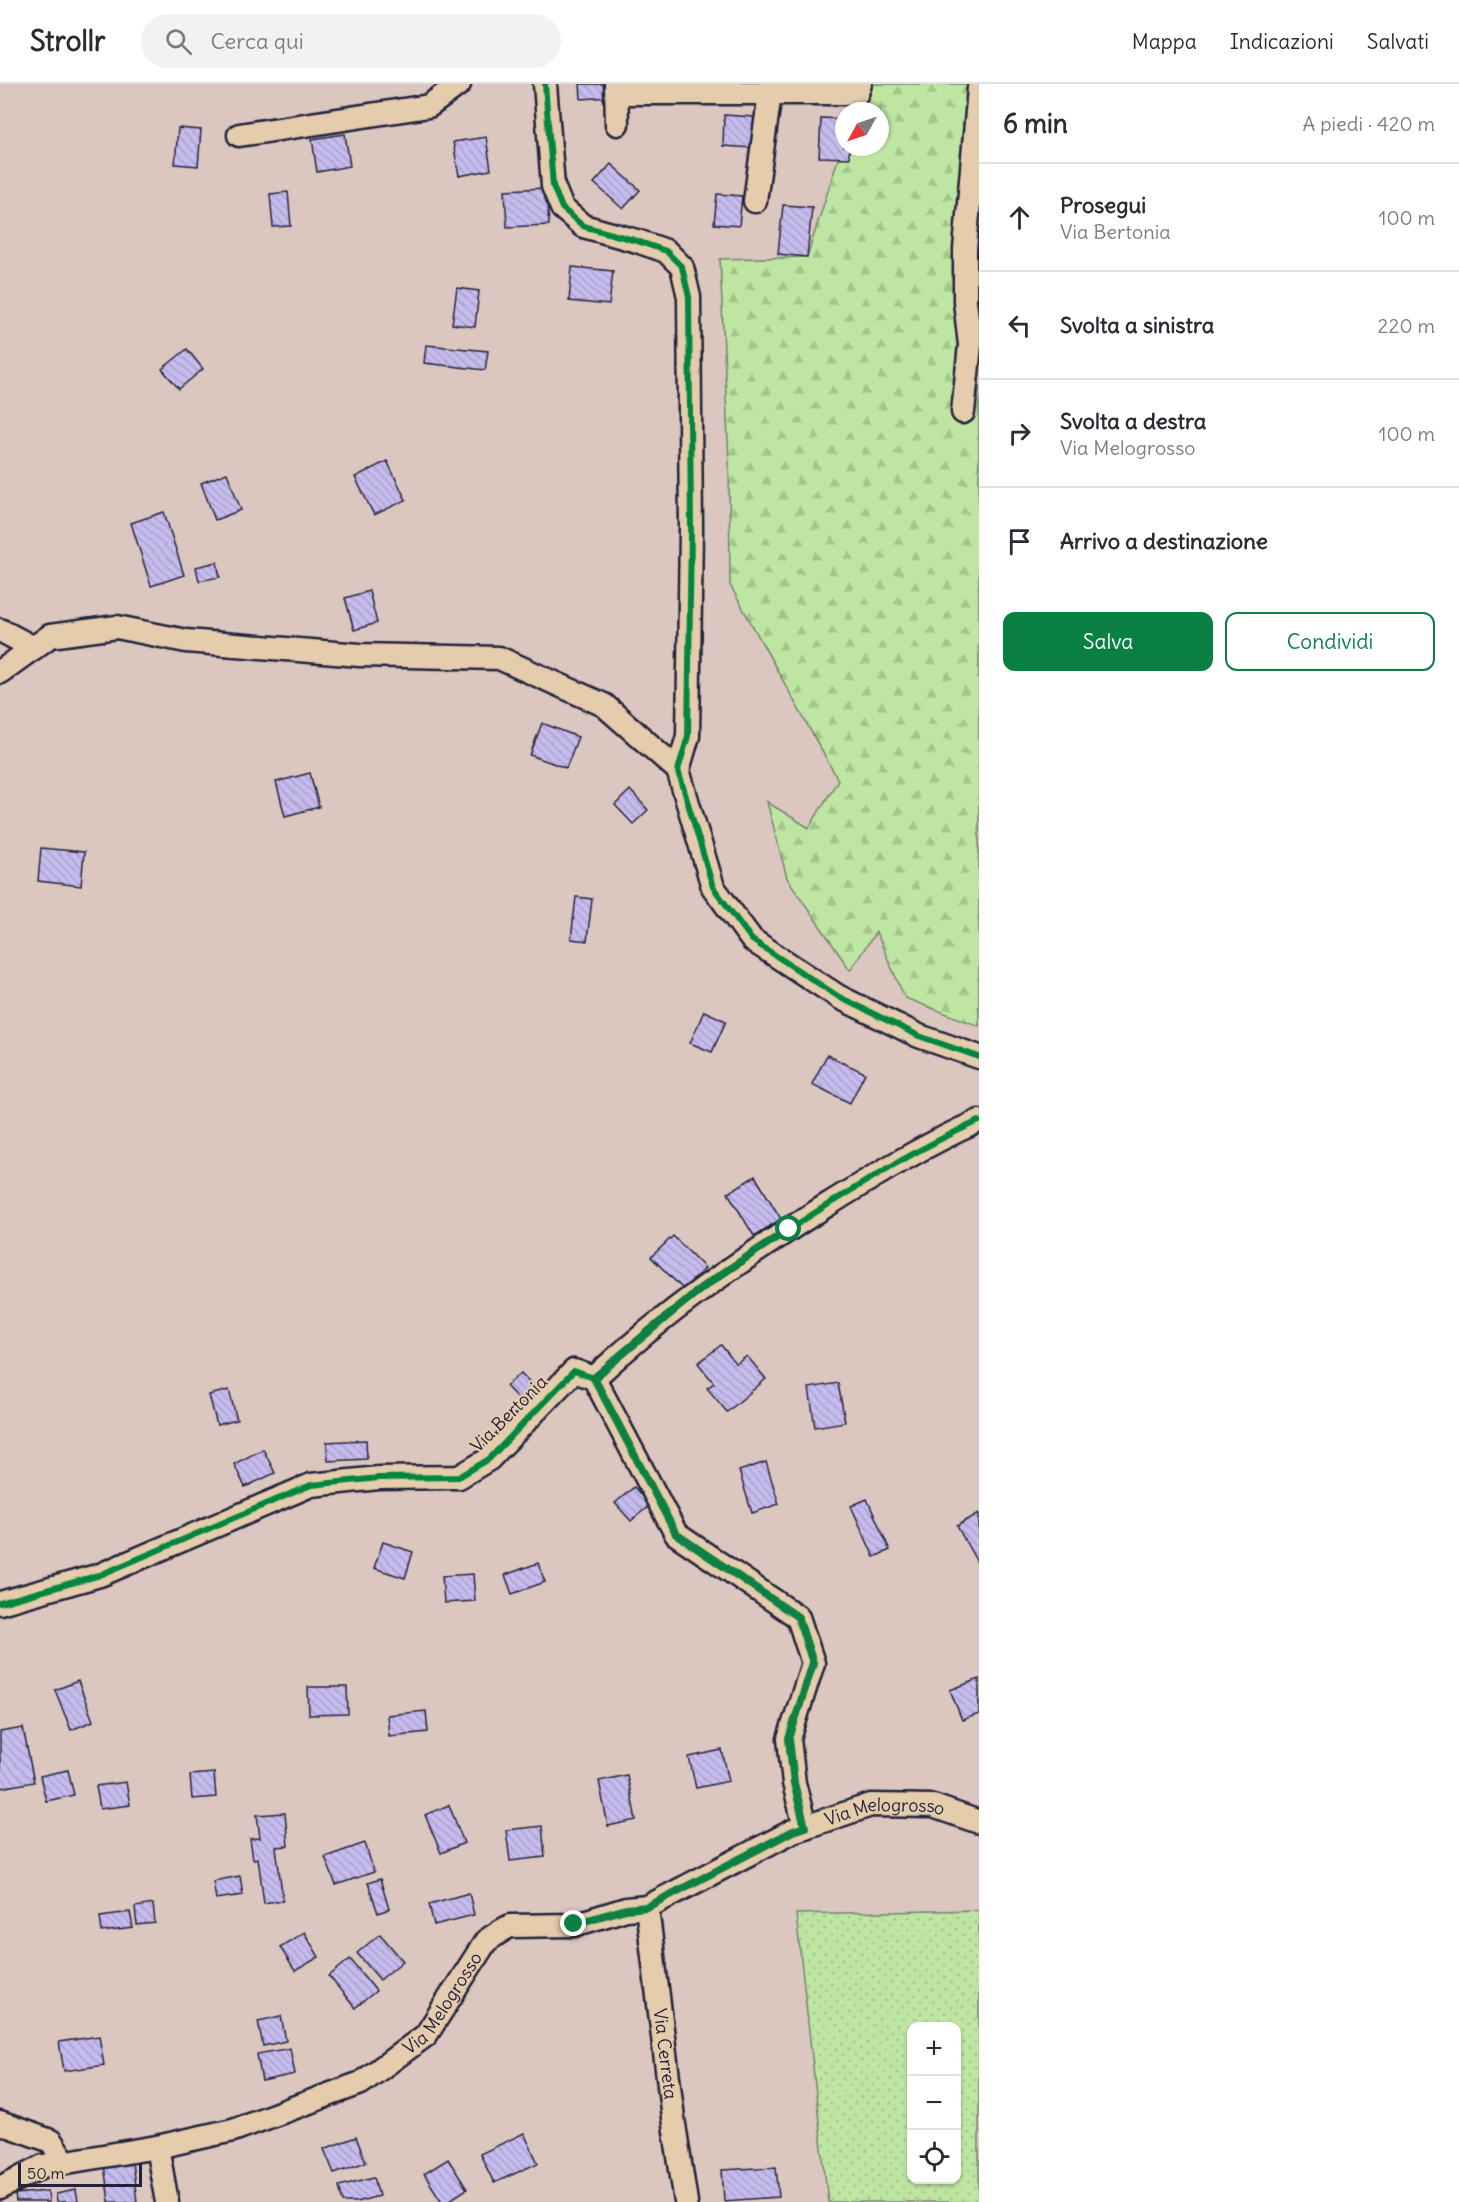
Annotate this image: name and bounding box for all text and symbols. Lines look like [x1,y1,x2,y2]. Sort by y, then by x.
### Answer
search box [141,14,561,68]
text: Strollr [30,23,105,59]
icon: search [162,25,195,58]
text: Cerca qui [210,27,304,55]
text: Mappa [1132,28,1197,55]
text: Indicazioni [1230,28,1334,55]
text: Salvati [1367,28,1429,55]
north arrow [835,102,889,156]
text: 6 min [1003,107,1068,140]
text: A piedi · 420 m [1303,111,1435,136]
text: Prosegui [1060,191,1146,219]
icon: ahead [1003,201,1036,234]
text: 100 m [1378,205,1435,230]
text: Via Bertonia [1060,219,1171,244]
icon: left [1003,309,1036,342]
text: Svolta a sinistra [1060,311,1214,339]
text: 220 m [1378,313,1435,338]
text: Svolta a destra [1060,407,1206,435]
icon: right [1003,417,1036,450]
text: 100 m [1378,421,1435,446]
text: Via Melogrosso [1060,435,1196,460]
icon: arrive [1003,525,1036,558]
text: Arrivo a destinazione [1060,527,1268,555]
button: Salva [1003,612,1213,671]
button: Condividi [1225,612,1435,671]
route start [775,1215,801,1241]
street label: Via Bertonia [465,1370,552,1457]
street label: Via Melogrosso [822,1793,948,1831]
route end [560,1910,586,1936]
street label: Via Melogrosso [398,1947,487,2059]
street label: Via Cerreta [649,2007,683,2100]
map controls [907,2022,961,2184]
button: + [907,2022,961,2076]
button: − [907,2076,961,2130]
button: locate [907,2130,961,2184]
scale bar [18,2160,142,2188]
text: 50 m [27,2163,65,2183]

